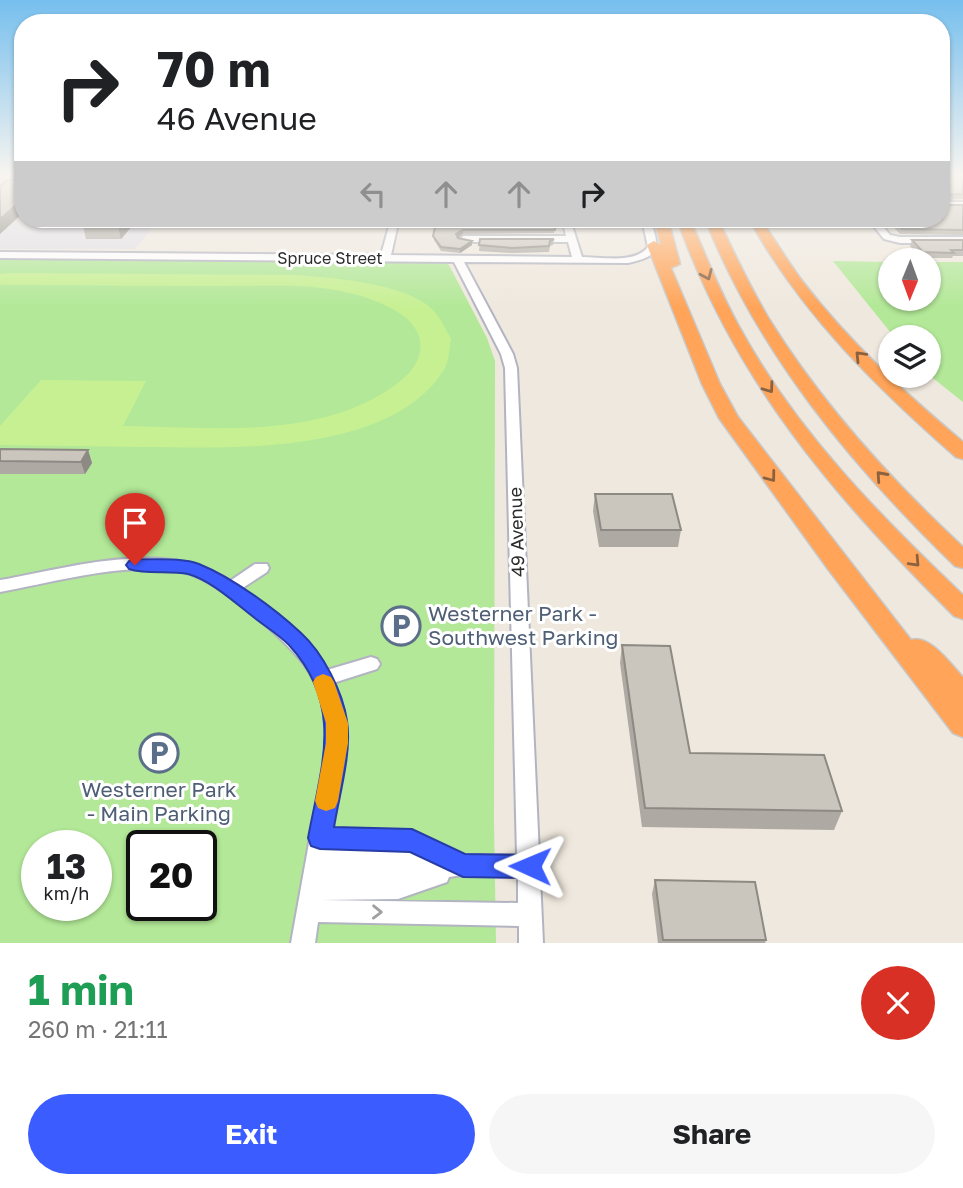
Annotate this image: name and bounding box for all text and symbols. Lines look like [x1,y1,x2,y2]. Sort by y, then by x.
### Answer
text: 70 m [157,39,271,98]
icon: right [42,42,133,133]
text: 46 Avenue [157,99,317,137]
icon: left [354,175,392,213]
icon: ahead [427,175,465,213]
icon: ahead [500,175,538,213]
icon: right [573,175,611,213]
street label: Spruce Street [277,248,383,268]
north arrow [878,248,942,312]
map controls [878,248,941,388]
one-way arrow [699,268,713,280]
button: layers [878,325,941,388]
one-way arrow [855,351,868,364]
one-way arrow [761,380,774,393]
one-way arrow [763,469,776,482]
one-way arrow [877,471,890,484]
street label: 49 Avenue [503,487,529,577]
pin [105,493,165,565]
icon: arrive [116,504,154,542]
one-way arrow [907,554,919,567]
place label: Westerner Park - Southwest Parking [428,600,619,650]
parking icon: Westerner Park - Southwest Parking [380,605,422,647]
parking icon: Westerner Park - Main Parking [138,732,180,774]
place label: Westerner Park - Main Parking [81,776,237,826]
position arrow [493,829,567,903]
speed limit sign: 20 [126,830,217,921]
text: 13 [47,845,86,887]
text: km/h [44,882,89,904]
one-way arrow [372,904,383,920]
text: 1 min [28,964,134,1014]
button: close [861,966,935,1040]
text: 260 m · 21:11 [28,1015,168,1043]
button: Exit [28,1094,475,1174]
button: Share [489,1094,935,1174]

